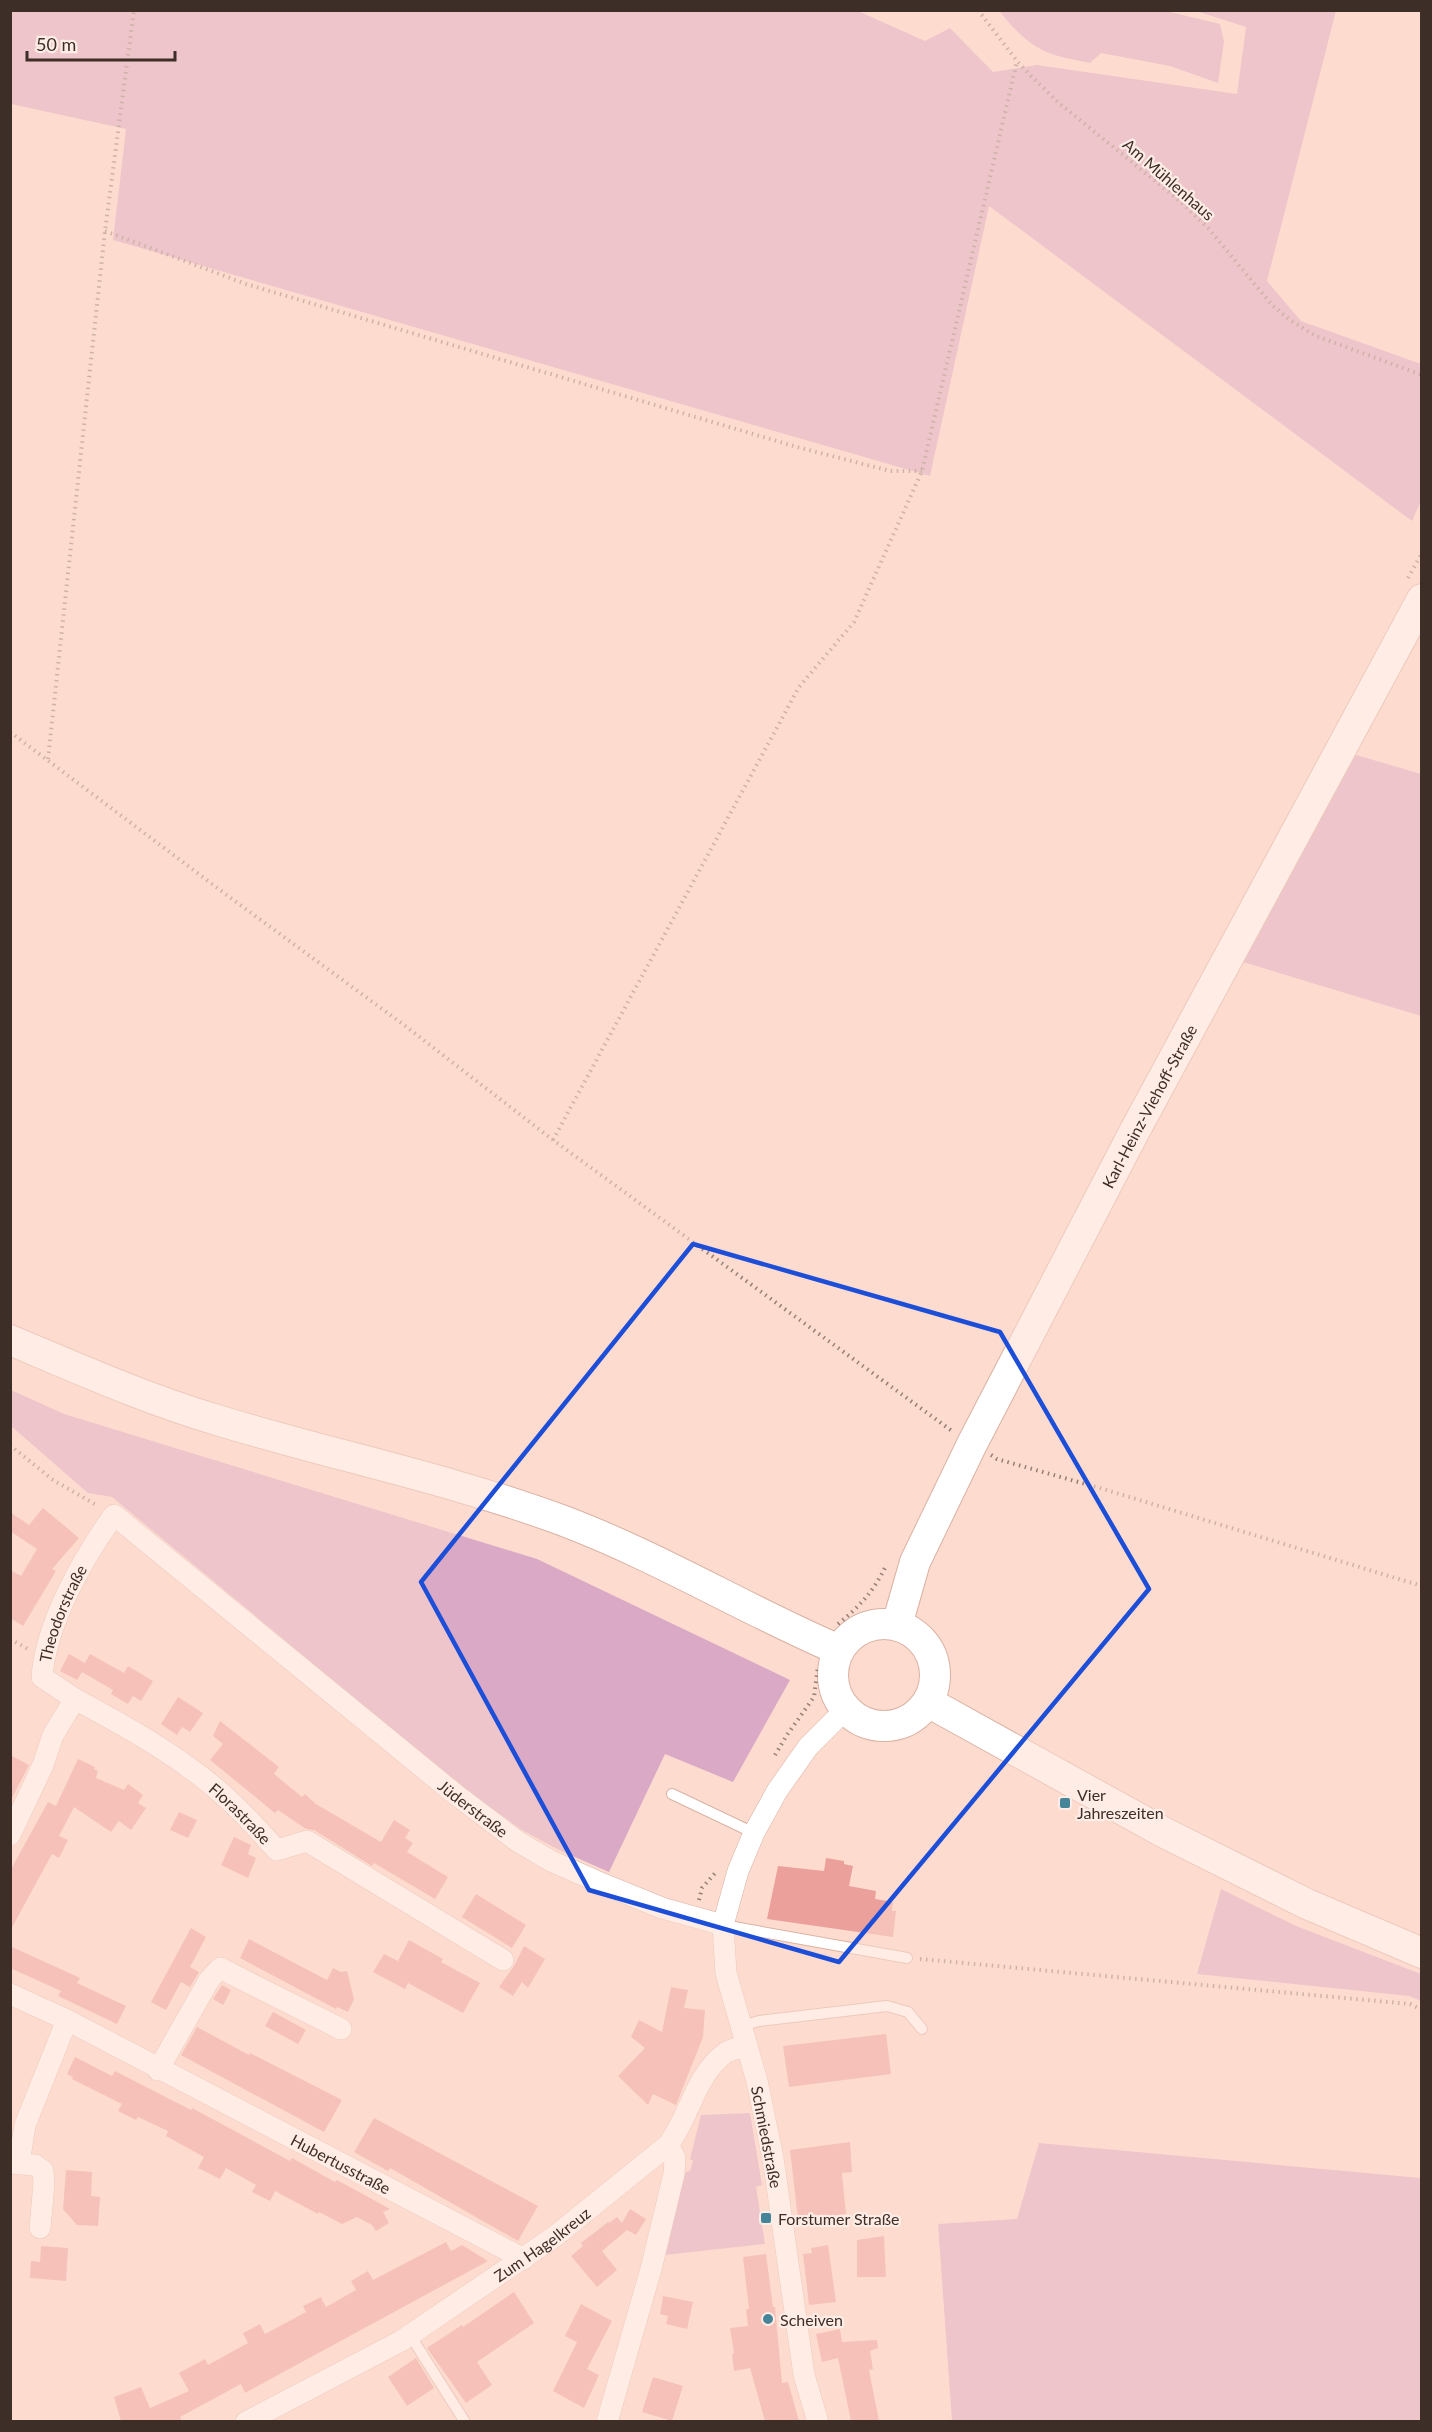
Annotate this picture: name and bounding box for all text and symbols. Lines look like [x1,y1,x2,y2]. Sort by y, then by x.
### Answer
scale bar [27,24,176,62]
text: 50 m [36,33,76,55]
street label: Am Mühlenhaus [1120,134,1218,224]
street label: Karl-Heinz-Viehoff-Straße [1097,1021,1200,1191]
street label: Theodorstraße [35,1561,90,1664]
street label: Jüderstraße [435,1775,512,1841]
street label: Florastraße [206,1778,276,1847]
place label: Vier Jahreszeiten [1077,1785,1164,1822]
marker: Vier Jahreszeiten [1058,1796,1072,1810]
street label: Schmiedstraße [748,2084,786,2190]
street label: Hubertusstraße [288,2129,394,2197]
street label: Zum Hagelkreuz [490,2203,594,2285]
place label: Forstumer Straße [778,2209,899,2228]
marker: Forstumer Straße [759,2211,773,2225]
place label: Scheiven [780,2310,843,2329]
marker: Scheiven [761,2312,775,2326]

